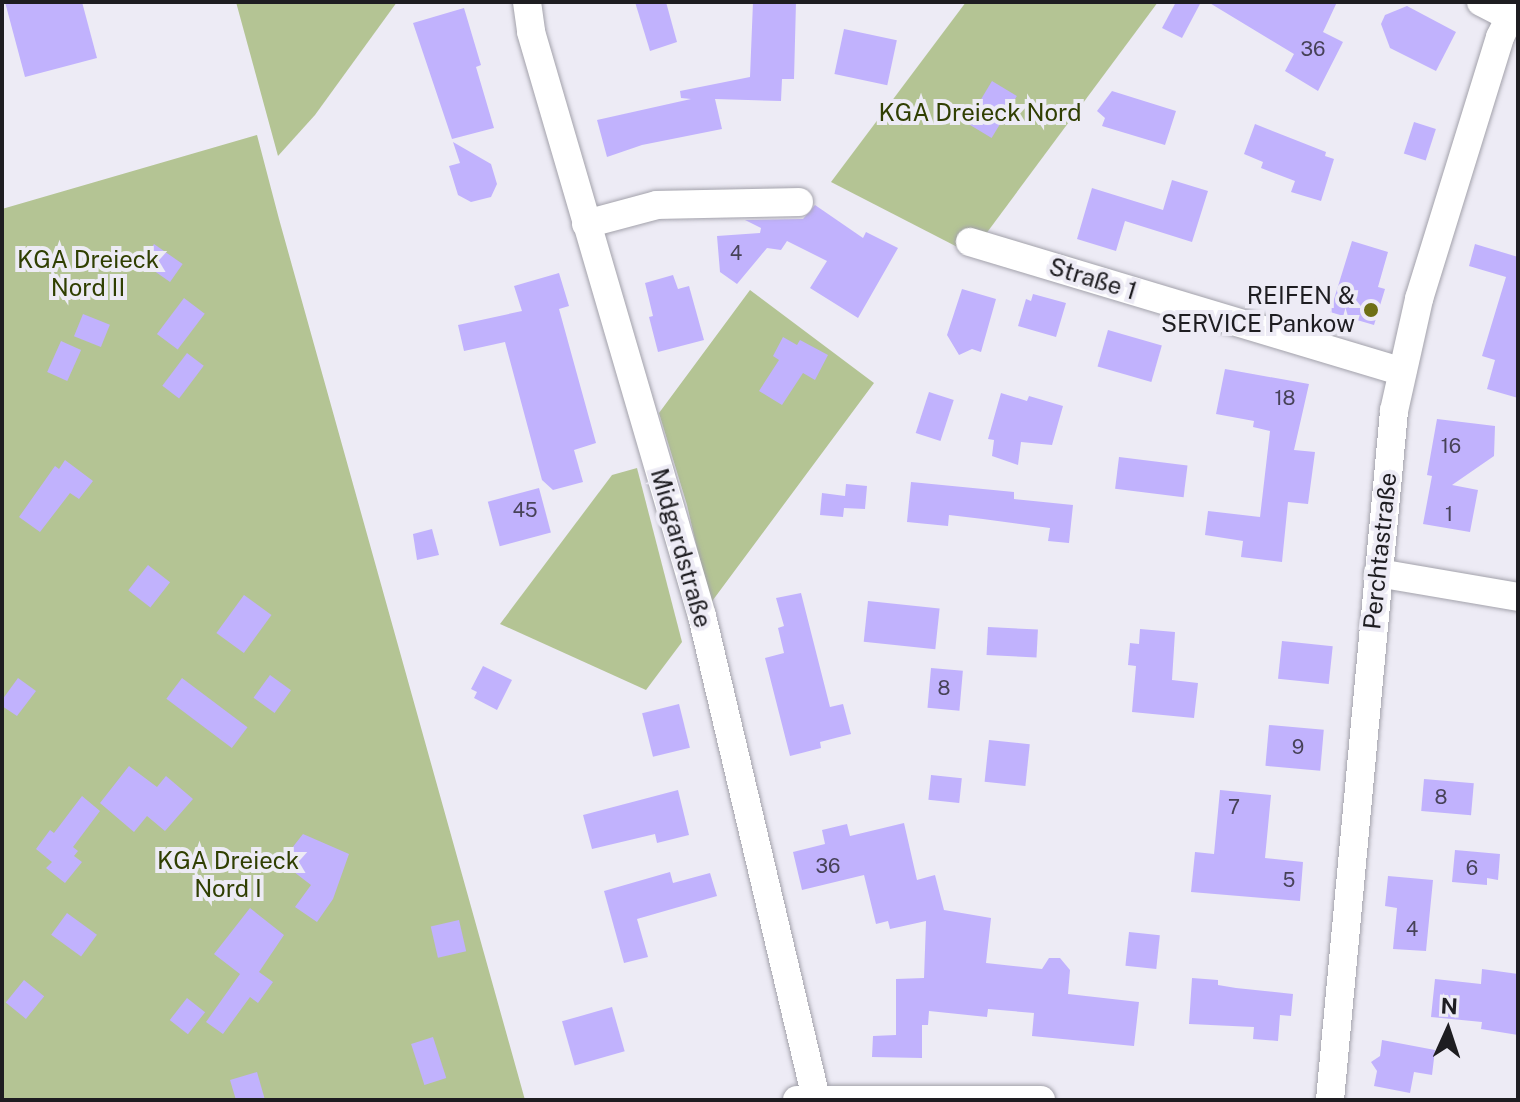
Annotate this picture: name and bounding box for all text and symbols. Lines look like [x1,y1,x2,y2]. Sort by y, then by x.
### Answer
house number: 36 [1301,37,1325,61]
park label: KGA Dreieck Nord [878,99,1082,127]
house number: 4 [730,241,742,265]
park label: KGA Dreieck Nord II [17,246,159,302]
street label: Straße 1 [1046,252,1140,306]
place label: REIFEN & SERVICE Pankow [1161,282,1355,338]
marker: REIFEN & SERVICE Pankow [1362,301,1380,319]
house number: 18 [1274,386,1296,410]
house number: 16 [1441,434,1461,458]
street label: Midgardstraße [645,465,717,631]
street label: Perchtastraße [1357,471,1403,631]
house number: 45 [512,498,538,522]
house number: 1 [1445,502,1453,526]
house number: 8 [938,676,950,700]
house number: 9 [1292,735,1304,759]
house number: 8 [1435,785,1447,809]
house number: 7 [1228,795,1240,819]
park label: KGA Dreieck Nord I [157,847,299,903]
house number: 36 [816,854,840,878]
house number: 6 [1466,856,1478,880]
house number: 5 [1283,868,1295,892]
house number: 4 [1406,917,1418,941]
north arrow [1408,990,1488,1070]
text: N [1440,993,1459,1019]

